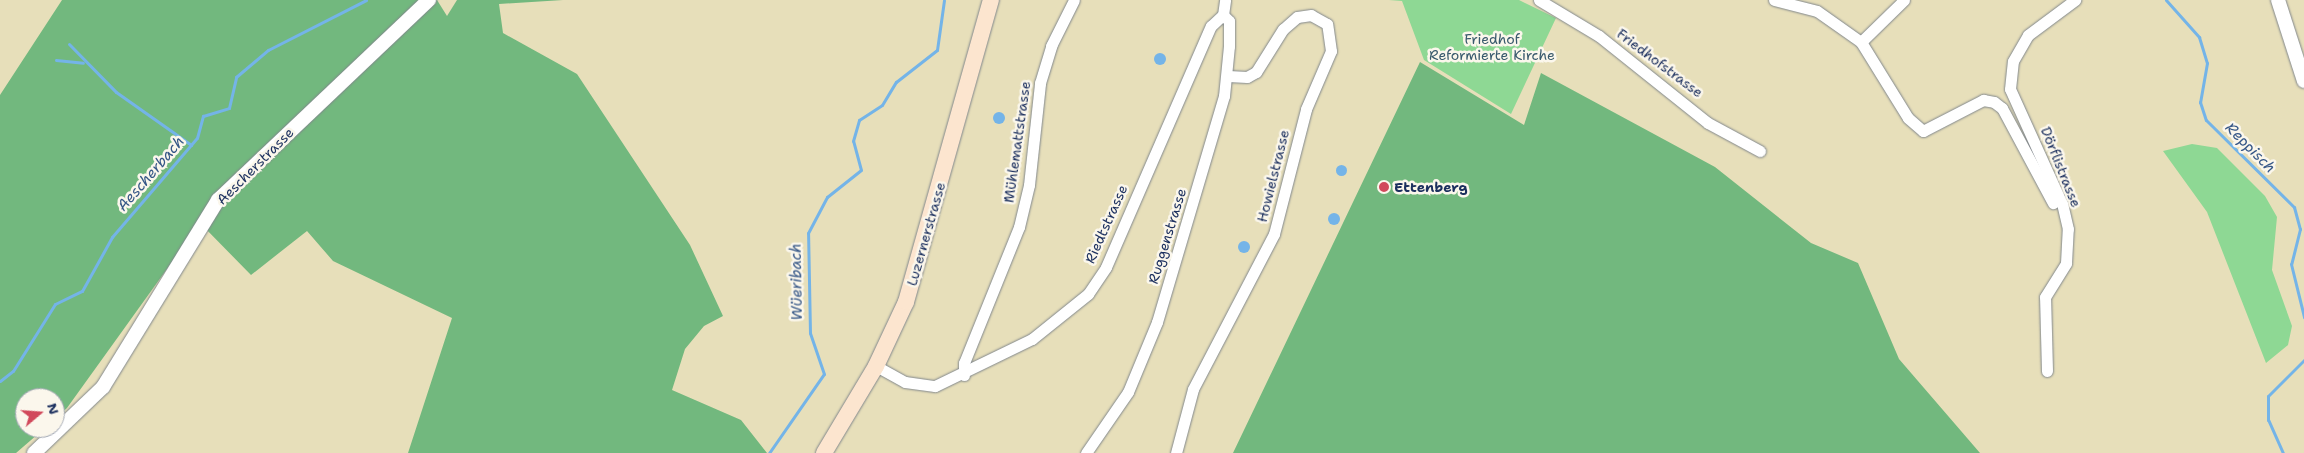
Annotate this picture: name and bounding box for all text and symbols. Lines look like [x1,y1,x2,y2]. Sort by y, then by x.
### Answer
street label: Friedhofstrasse [1614,25,1706,101]
park label: Friedhof Reformierte Kirche [1429,31,1555,64]
street label: Mühlemattstrasse [1000,80,1034,204]
water label: Reppisch [2221,119,2279,177]
street label: Aescherstrasse [213,124,297,208]
street label: Dörflistrasse [2037,124,2085,210]
street label: Howielstrasse [1253,128,1293,224]
water label: Aescherbach [114,133,188,215]
place label: Ettenberg [1394,179,1468,195]
street label: Luzernerstrasse [903,180,949,288]
marker: Ettenberg [1378,181,1390,193]
street label: Riedtstrasse [1081,182,1131,266]
street label: Ruggenstrasse [1145,186,1189,286]
water label: Wüeribach [787,243,807,321]
north arrow [15,388,65,438]
text: N [43,401,64,417]

